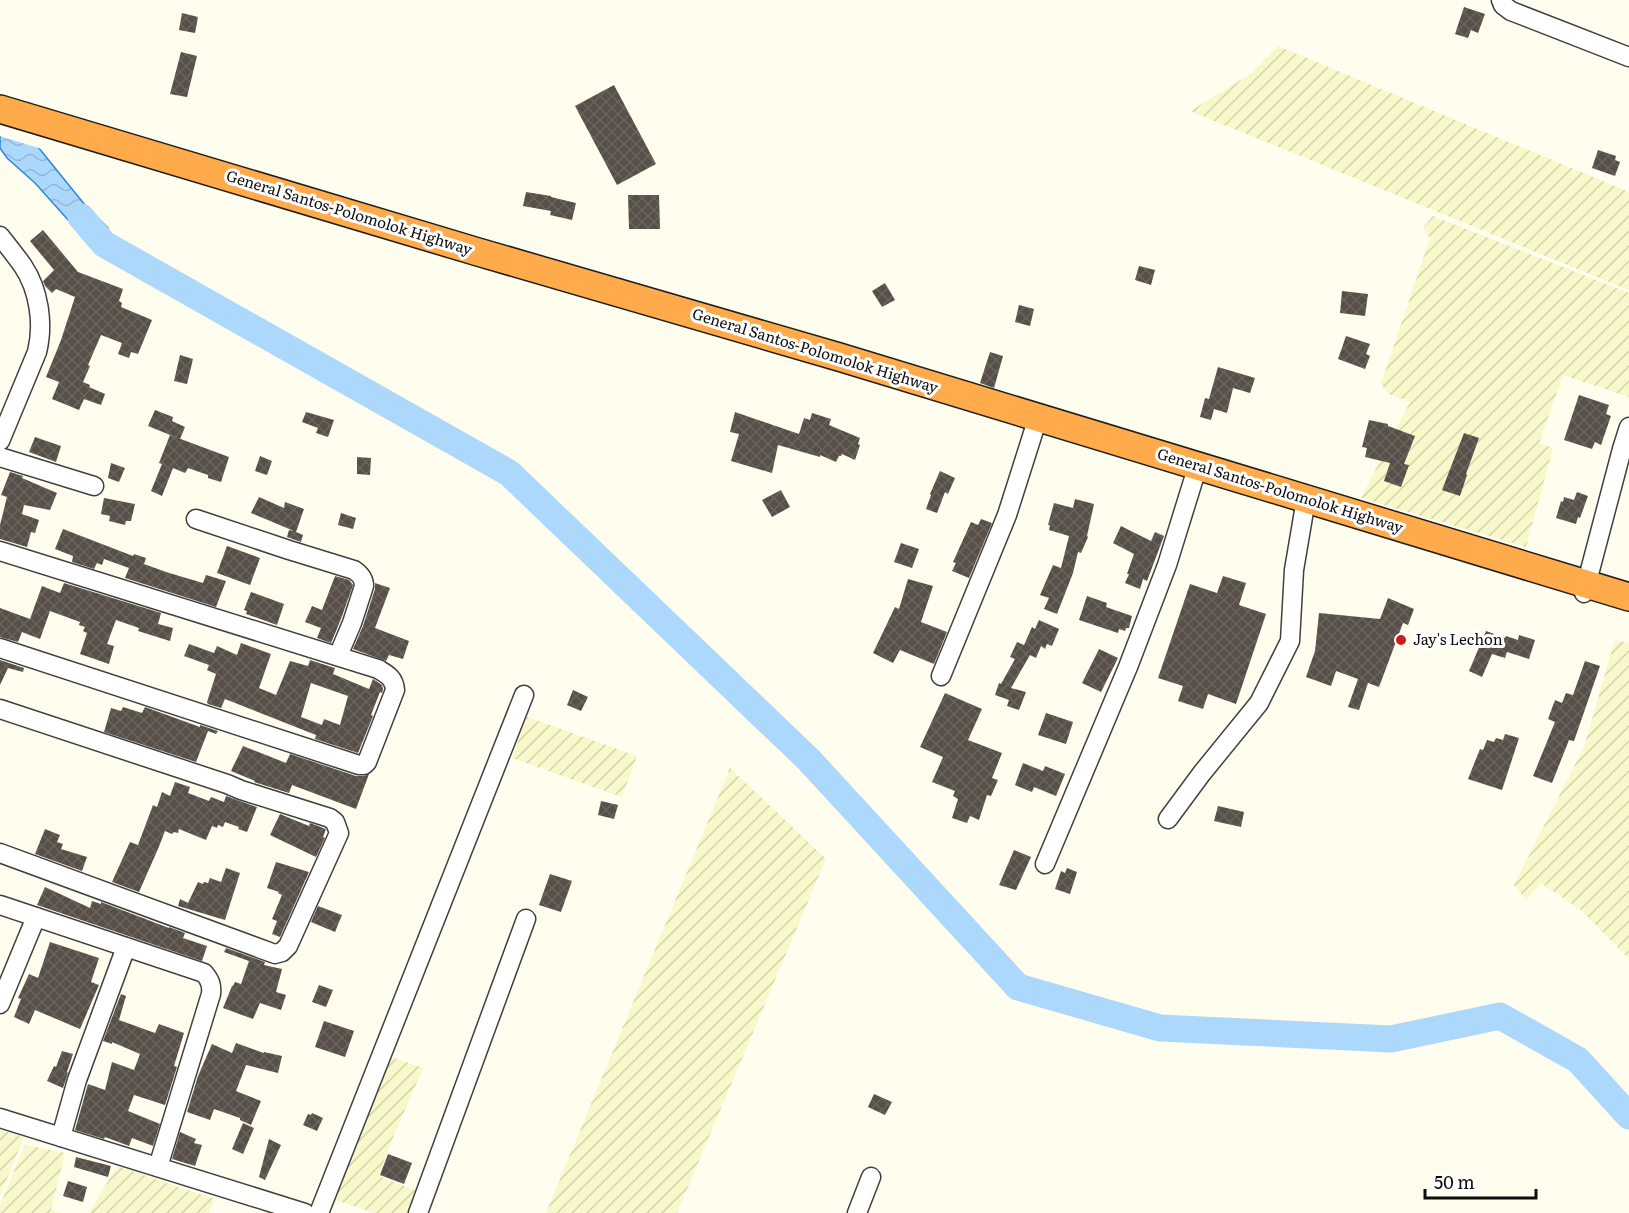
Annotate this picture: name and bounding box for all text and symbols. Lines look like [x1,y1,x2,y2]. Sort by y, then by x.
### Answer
street label: General Santos-Polomolok Highway [224,163,476,260]
street label: General Santos-Polomolok Highway [690,301,942,398]
street label: General Santos-Polomolok Highway [1155,441,1407,538]
place label: Jay's Lechon [1413,627,1503,650]
marker: Jay's Lechon [1394,633,1408,647]
scale bar [1425,1162,1536,1200]
text: 50 m [1434,1168,1475,1195]

